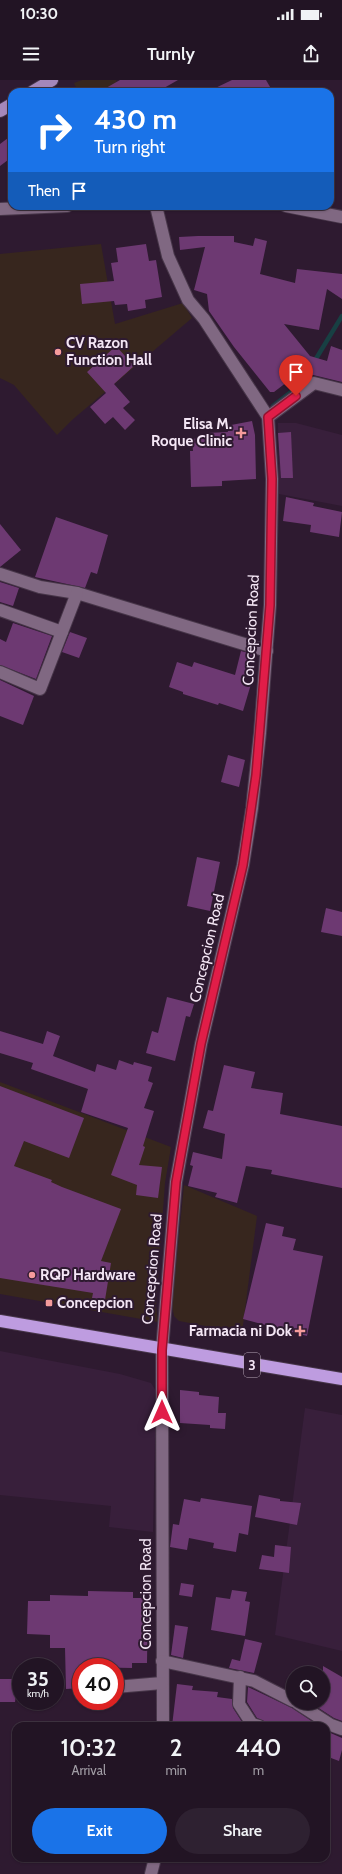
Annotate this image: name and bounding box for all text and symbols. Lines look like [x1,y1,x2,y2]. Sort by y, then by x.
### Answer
text: 10:30 [20,5,58,23]
icon: menu [20,43,42,65]
text: Turnly [147,43,195,65]
icon: share [300,43,322,65]
text: 430 m [94,102,177,136]
icon: right [28,104,80,156]
text: Turn right [94,136,165,158]
icon: arrive [68,180,90,202]
text: Then [28,182,60,200]
place label: CV Razon Function Hall [66,334,152,369]
marker: CV Razon Function Hall [53,347,63,357]
pin [279,355,313,396]
icon: arrive [285,361,307,383]
place label: Elisa M. Roque Clinic [151,415,232,450]
marker: Elisa M. Roque Clinic [235,427,247,439]
street label: Concepcion Road [239,574,263,686]
street label: Concepcion Road [186,892,228,1004]
street label: Concepcion Road [138,1213,166,1325]
place label: RQP Hardware [40,1266,136,1284]
marker: RQP Hardware [27,1270,37,1280]
place label: Concepcion [57,1294,133,1312]
marker: Concepcion [44,1298,54,1308]
place label: Farmacia ni Dok [189,1322,293,1340]
marker: Farmacia ni Dok [295,1326,305,1336]
road number: 3 [244,1353,260,1377]
position arrow [141,1391,183,1433]
street label: Concepcion Road [137,1539,155,1649]
speed limit sign: 40 [72,1658,124,1710]
map controls [286,1666,330,1710]
button: search [286,1666,330,1710]
text: 35 [27,1667,49,1691]
text: km/h [27,1687,49,1700]
text: 10:32 [61,1733,117,1762]
text: 2 [170,1733,182,1762]
text: 440 [235,1733,281,1762]
text: Arrival [71,1762,106,1778]
text: min [165,1762,187,1778]
text: m [253,1762,264,1778]
button: Exit [32,1808,167,1854]
button: Share [175,1808,310,1854]

